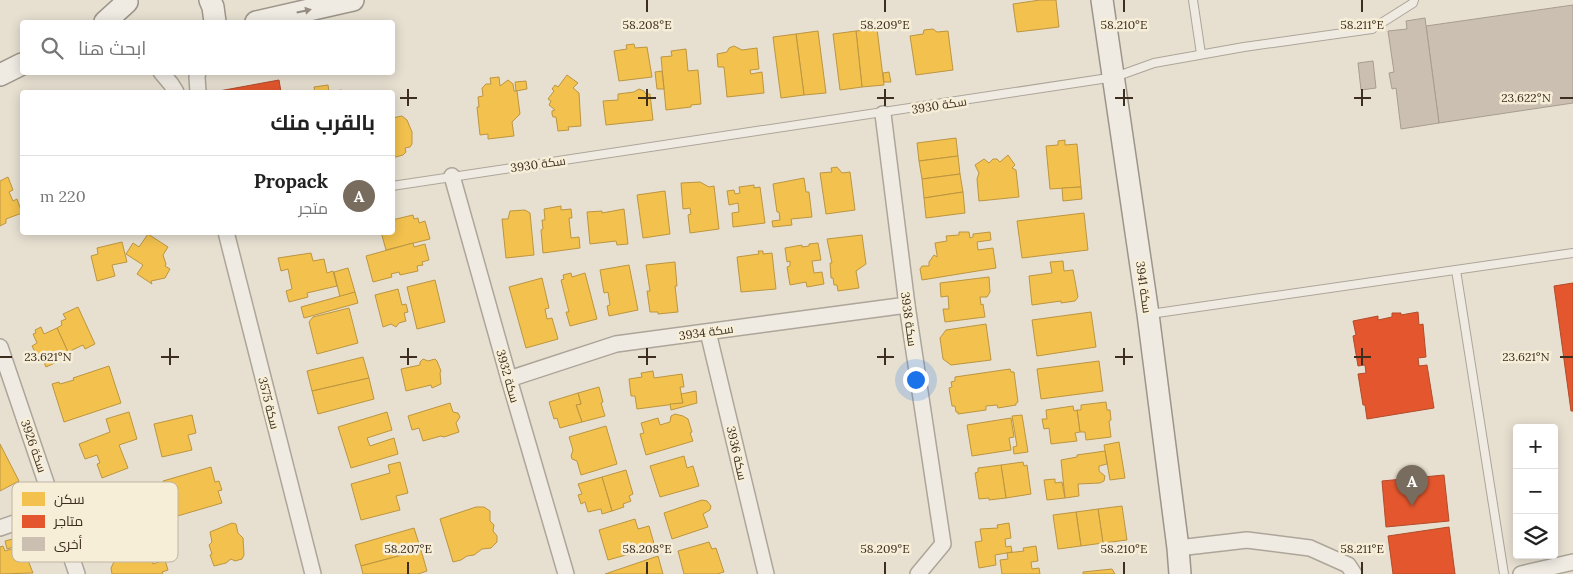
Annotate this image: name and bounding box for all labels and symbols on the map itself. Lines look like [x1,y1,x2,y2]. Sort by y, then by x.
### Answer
one-way arrow [296,7,311,15]
text: 58.208°E [622,17,672,32]
text: 58.209°E [860,17,910,32]
text: 58.210°E [1101,17,1147,32]
text: 58.211°E [1340,17,1384,32]
text: 23.622°N [1501,90,1551,105]
street label: سكة 3930 [910,93,968,117]
street label: سكة 3930 [509,153,567,175]
street label: سكة 3941 [1133,260,1155,314]
street label: سكة 3938 [898,291,920,347]
street label: سكة 3934 [678,321,734,343]
street label: سكة 3932 [493,348,523,404]
text: 23.621°N [24,349,72,364]
text: 23.621°N [1502,349,1550,364]
your location [903,367,929,393]
street label: سكة 3575 [255,375,283,431]
street label: سكة 3926 [18,418,50,474]
street label: سكة 3936 [723,424,751,482]
pin: A [1396,465,1428,506]
legend [12,482,178,562]
text: سكن [54,490,85,508]
text: متاجر [53,512,83,530]
text: أخرى [54,535,83,553]
text: 58.207°E [384,541,432,556]
text: 58.208°E [622,541,672,556]
text: 58.209°E [860,541,910,556]
text: 58.210°E [1101,541,1147,556]
text: 58.211°E [1340,541,1384,556]

